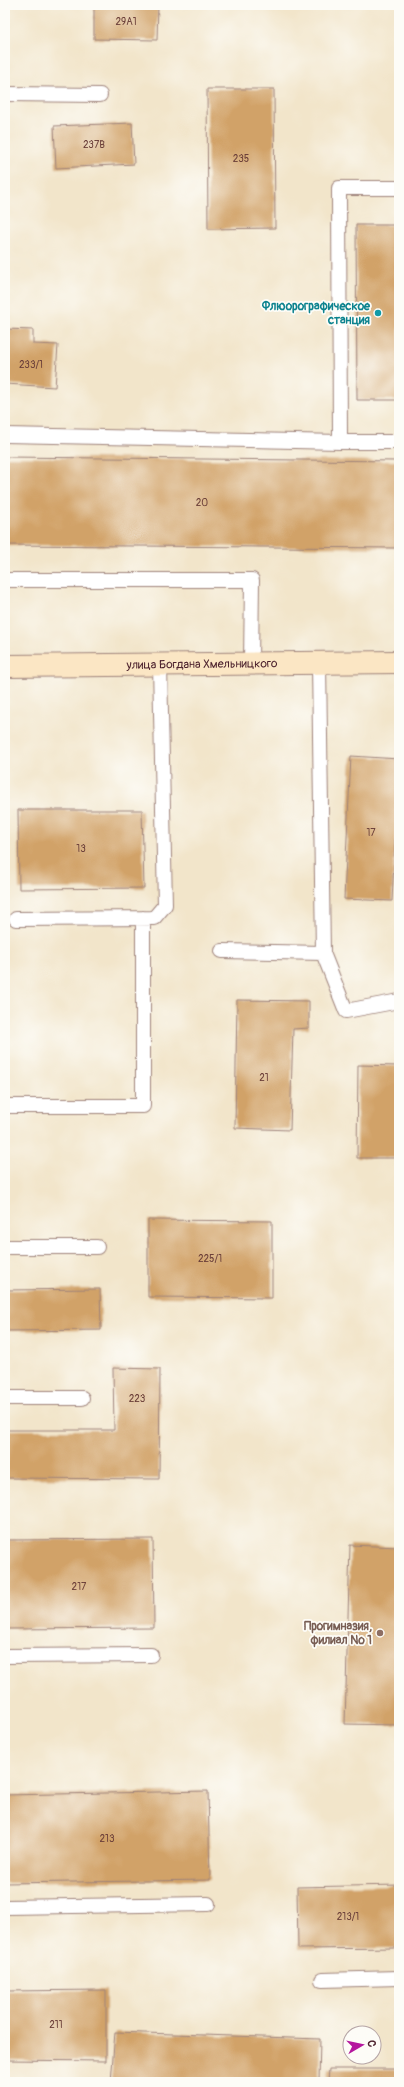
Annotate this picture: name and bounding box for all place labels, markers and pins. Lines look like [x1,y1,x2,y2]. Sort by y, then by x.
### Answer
place label: Флюорографическое станция [261,299,371,328]
marker: Флюорографическое станция [373,308,383,318]
place label: Прогимназия, филиал № 1 [304,1619,372,1648]
marker: Прогимназия, филиал № 1 [375,1628,385,1638]

